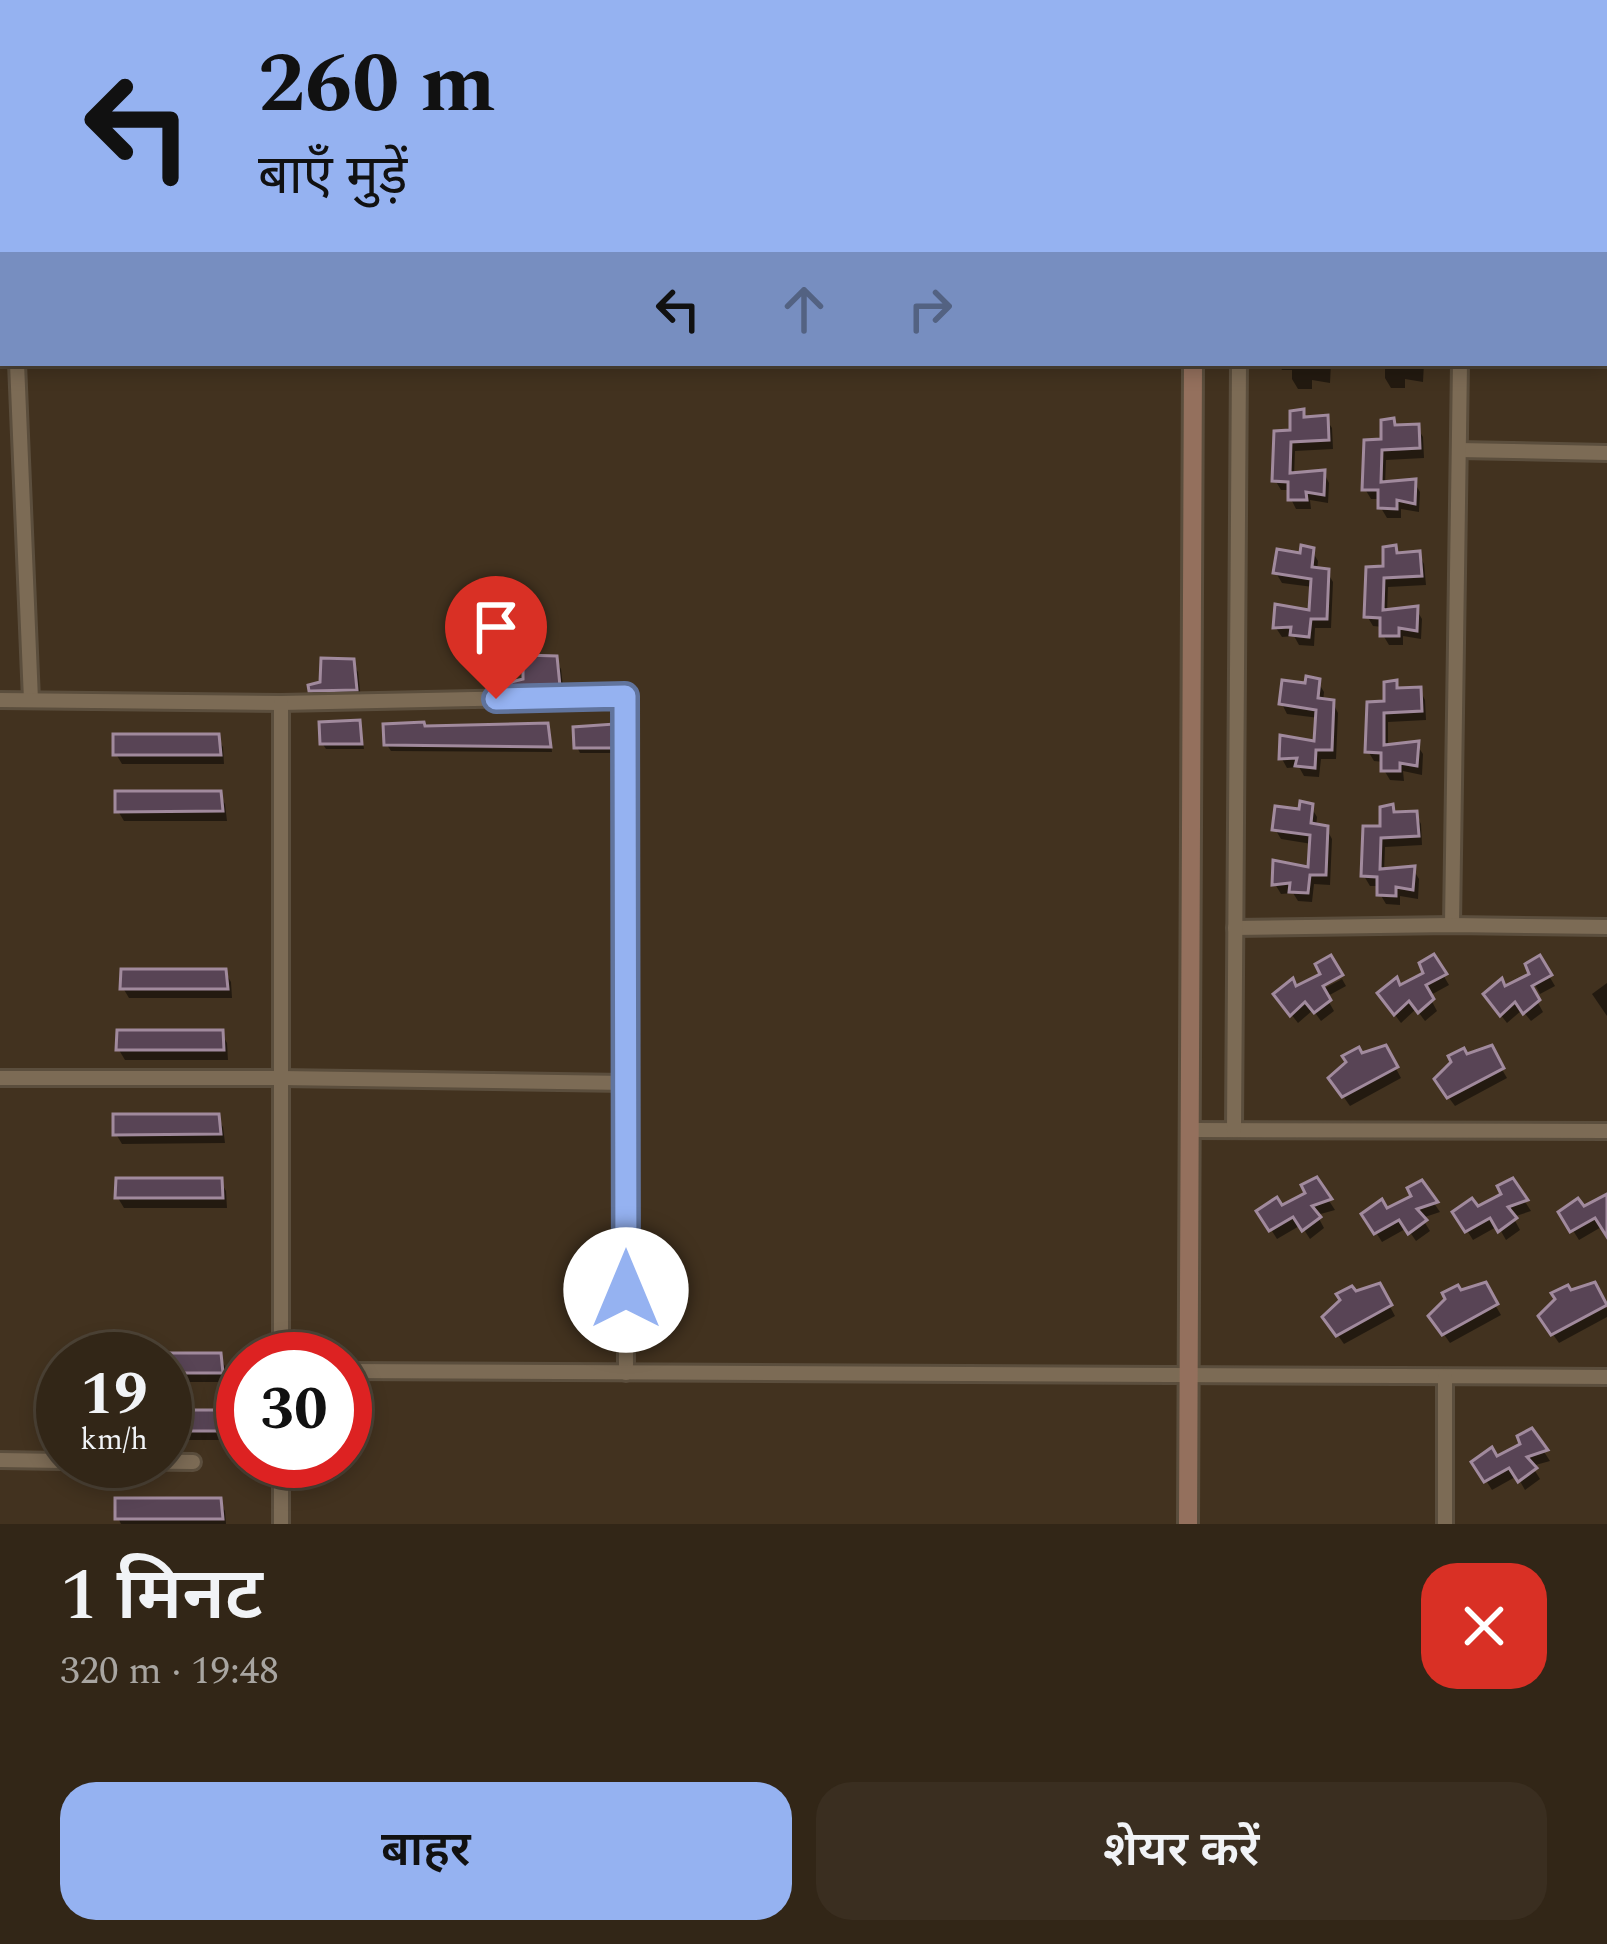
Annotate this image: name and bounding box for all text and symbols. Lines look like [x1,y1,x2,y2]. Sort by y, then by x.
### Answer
text: 260 m [258,21,496,149]
icon: left [60,48,216,204]
text: बाएँ मुड़ें [258,136,407,218]
icon: left [645,276,711,342]
icon: ahead [771,276,837,342]
icon: right [897,276,963,342]
pin [445,576,547,699]
icon: arrive [463,594,529,660]
position arrow [563,1227,689,1353]
speed limit sign: 30 [216,1332,372,1488]
text: 19 [80,1349,148,1441]
text: km/h [80,1417,148,1463]
text: 1 मिनट [60,1542,263,1651]
button: close [1421,1563,1547,1689]
text: 320 m · 19:48 [60,1642,279,1701]
button: बाहर [60,1782,792,1920]
button: शेयर करें [816,1782,1547,1920]

